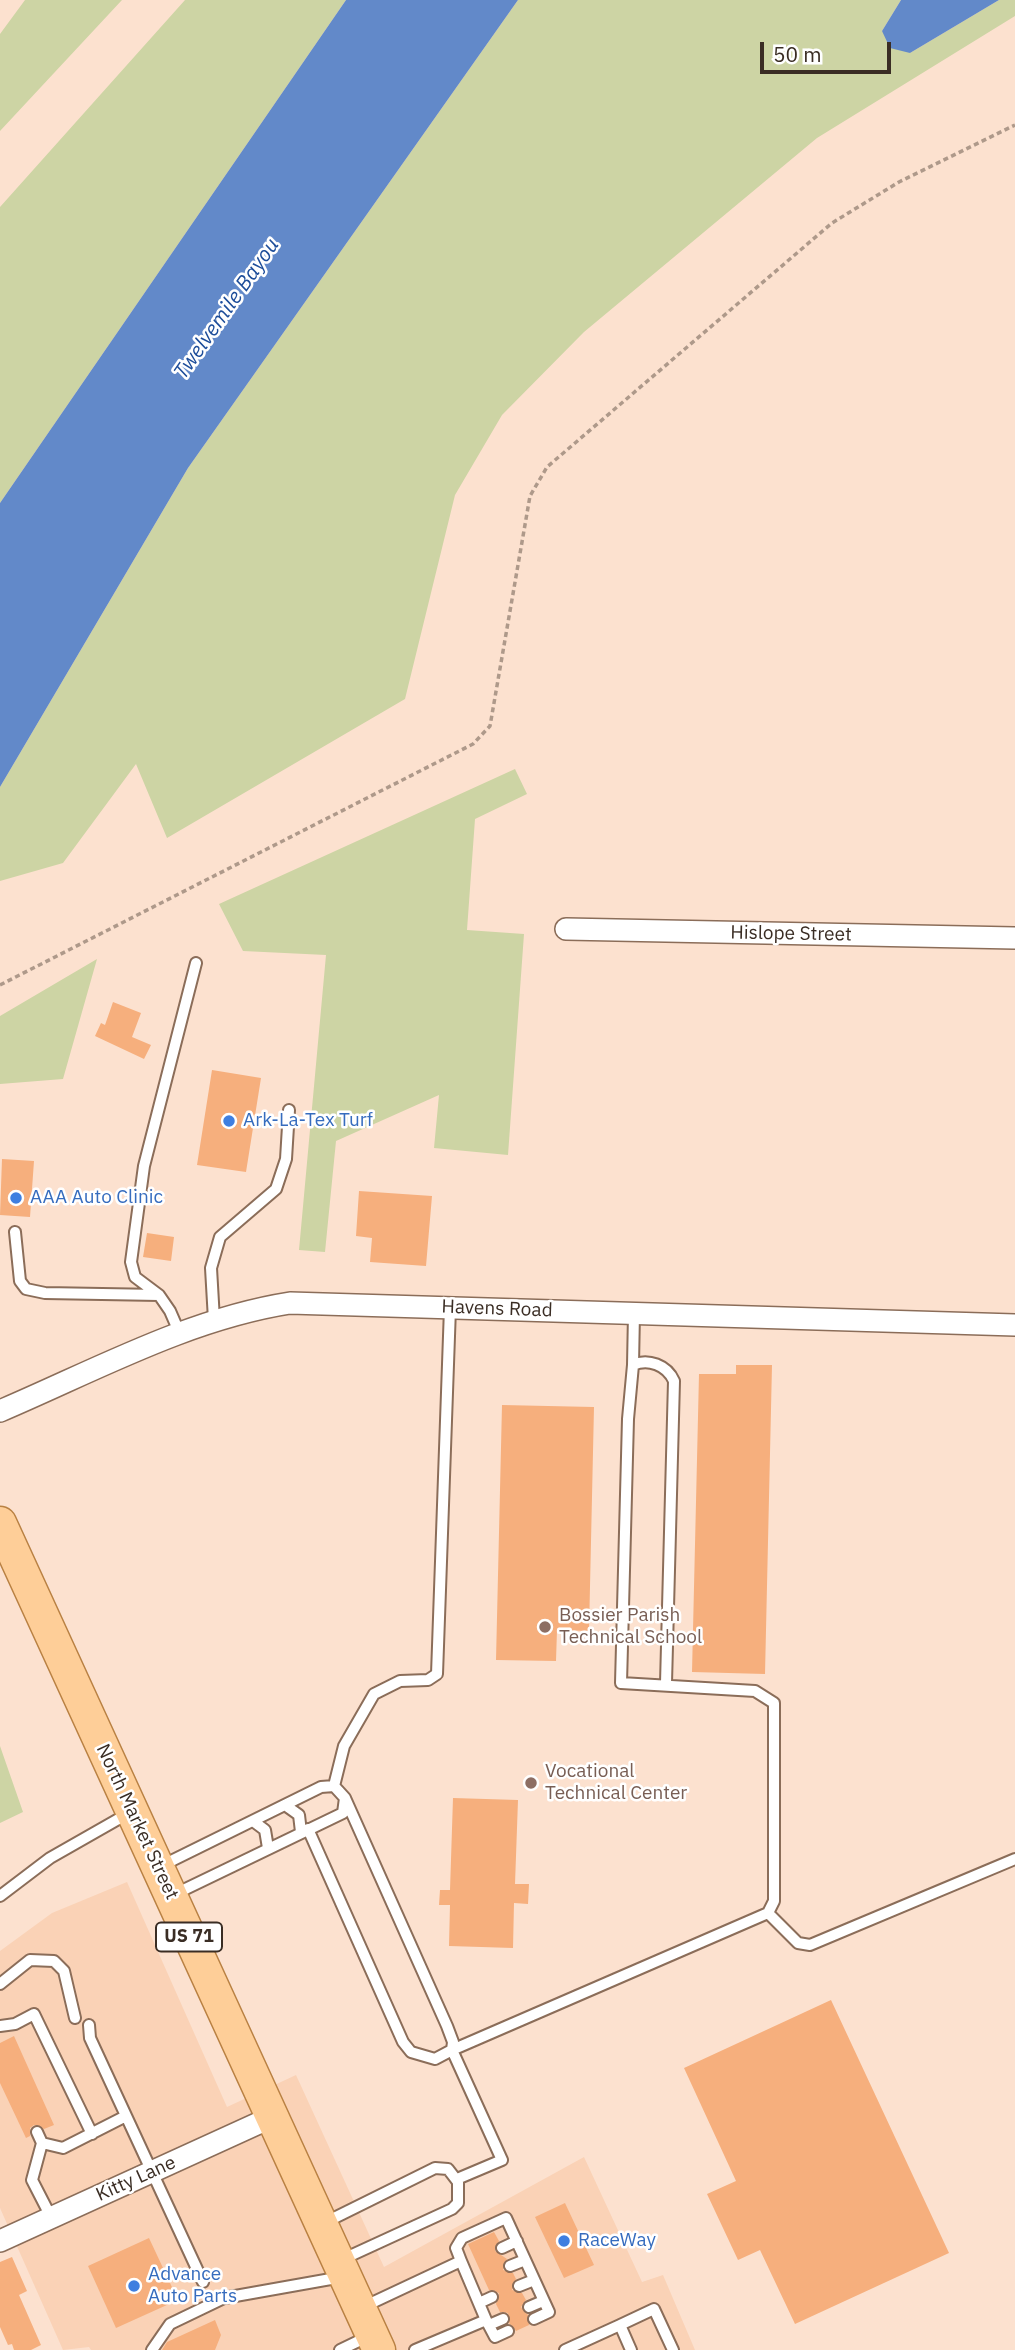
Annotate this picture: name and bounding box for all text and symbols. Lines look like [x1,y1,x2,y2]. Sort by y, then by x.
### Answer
scale bar [763,28,894,72]
text: 50 m [773,40,822,68]
water label: Twelvemile Bayou [169,234,285,384]
street label: Hislope Street [730,922,852,946]
place label: Ark-La-Tex Turf [243,1110,373,1132]
marker: Ark-La-Tex Turf [221,1113,237,1129]
place label: AAA Auto Clinic [30,1187,163,1209]
marker: AAA Auto Clinic [8,1190,24,1206]
street label: Havens Road [441,1296,553,1322]
place label: Bossier Parish Technical School [559,1605,702,1649]
marker: Bossier Parish Technical School [537,1619,553,1635]
street label: North Market Street [91,1741,183,1903]
place label: Vocational Technical Center [545,1761,687,1805]
marker: Vocational Technical Center [523,1775,539,1791]
road number: US 71 [156,1923,222,1952]
street label: Kitty Lane [93,2151,179,2207]
place label: RaceWay [578,2230,656,2252]
marker: RaceWay [556,2233,572,2249]
place label: Advance Auto Parts [148,2264,237,2308]
marker: Advance Auto Parts [126,2278,142,2294]

